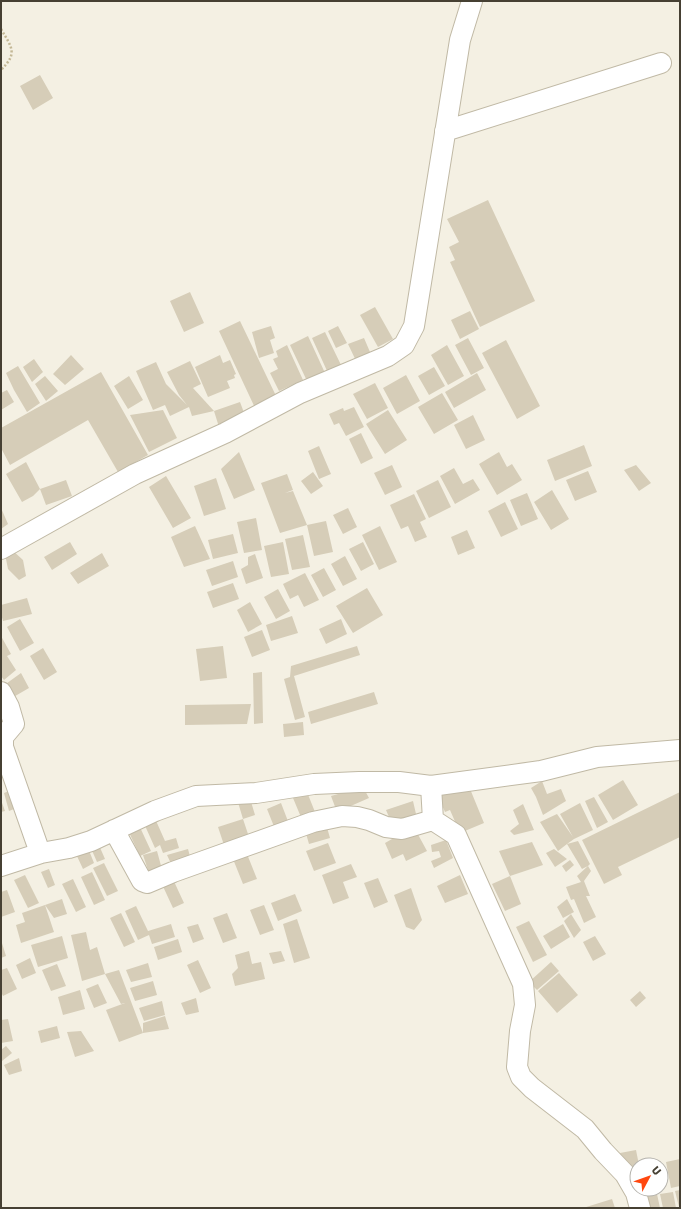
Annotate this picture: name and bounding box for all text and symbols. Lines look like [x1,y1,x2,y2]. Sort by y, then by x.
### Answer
north arrow [629,1157,669,1197]
text: U [648,1162,665,1179]

